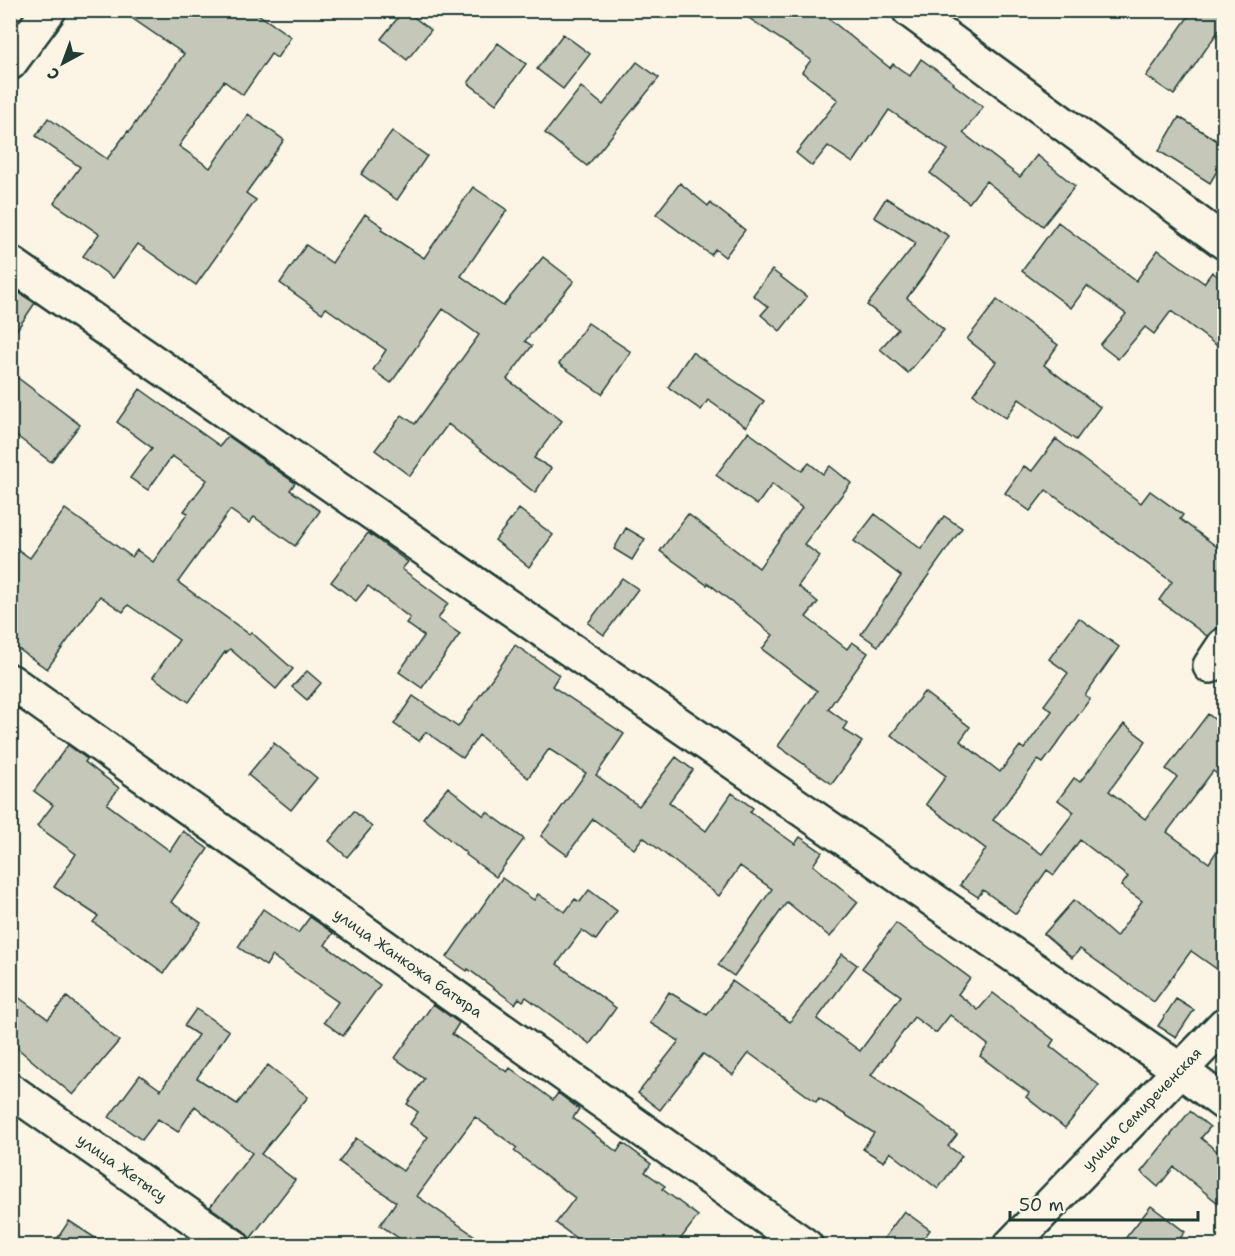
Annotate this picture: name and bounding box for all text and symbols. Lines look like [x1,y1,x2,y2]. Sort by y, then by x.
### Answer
north arrow [33,33,93,93]
text: С [43,63,64,85]
street label: улица Жанкожа батыра [330,904,487,1023]
street label: улица Семиреченская [1078,1043,1206,1175]
street label: улица Жетысу [73,1130,171,1206]
scale bar [1010,1184,1198,1222]
text: 50 m [1019,1193,1064,1217]

